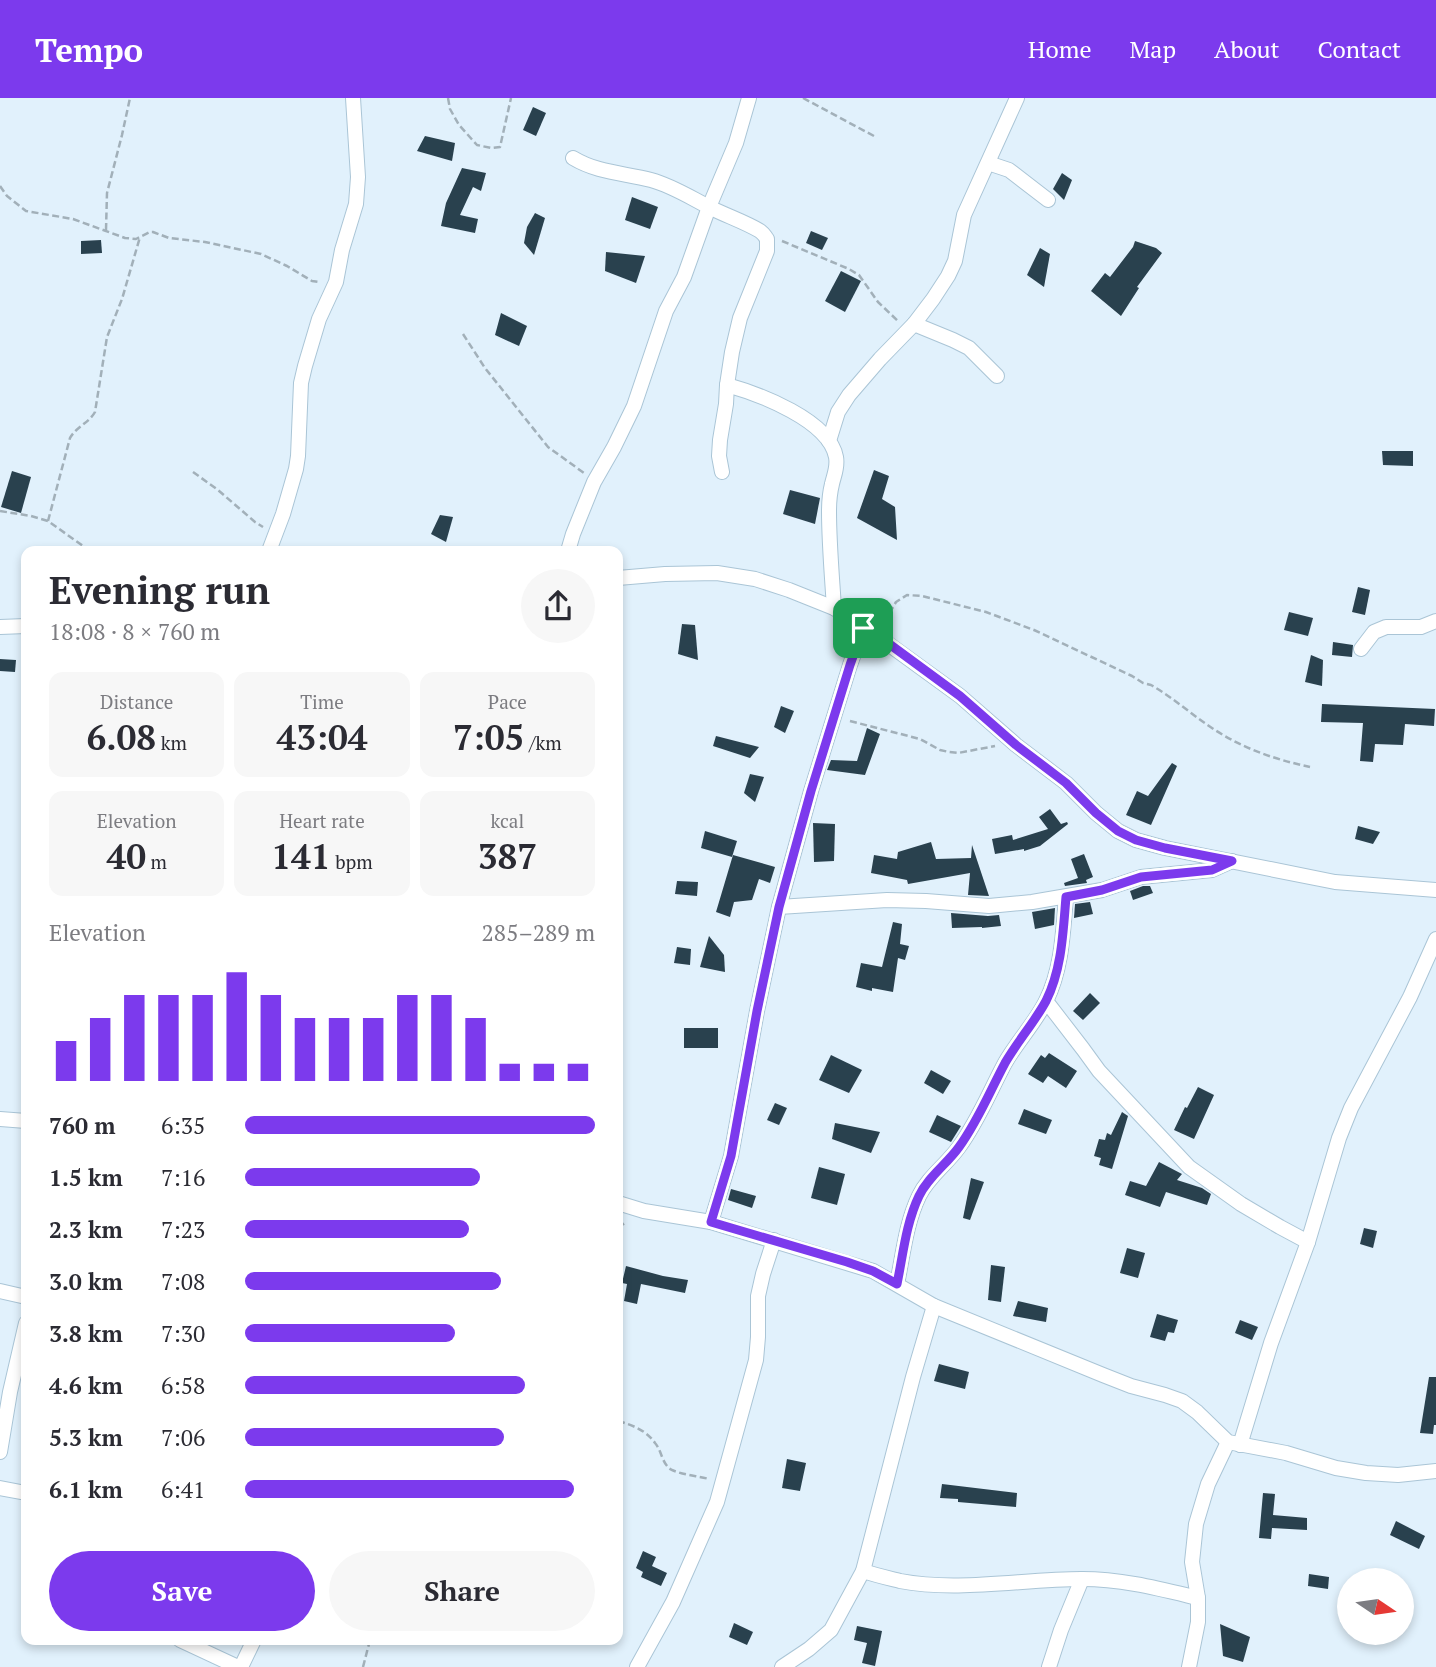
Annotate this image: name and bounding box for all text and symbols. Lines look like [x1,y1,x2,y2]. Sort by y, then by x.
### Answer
text: Tempo [35,28,143,71]
text: Home [1028,33,1092,65]
text: Map [1130,33,1176,65]
text: About [1214,33,1280,65]
text: Contact [1318,33,1401,65]
text: Evening run [49,565,270,615]
button: share [521,569,595,643]
pin [833,598,893,658]
icon: arrive [844,609,882,647]
text: 18:08 · 8 × 760 m [49,616,220,647]
text: Distance [100,689,173,714]
text: Time [300,689,344,714]
text: Pace [488,689,527,714]
text: 6.08 [86,714,156,760]
text: 43:04 [276,714,368,760]
text: 7:05 [453,714,524,760]
text: km [156,730,187,755]
text: /km [524,730,562,755]
text: Elevation [97,808,177,833]
text: Heart rate [279,808,365,833]
text: kcal [490,808,524,833]
text: 40 [106,833,146,879]
text: 141 [271,833,331,879]
text: 387 [478,833,537,879]
text: m [146,849,167,874]
text: bpm [331,849,373,874]
text: Elevation [49,917,146,948]
text: 285–289 m [482,917,595,948]
text: 760 m [49,1110,115,1141]
text: 6:35 [161,1110,205,1141]
text: 1.5 km [49,1162,123,1193]
text: 7:16 [161,1162,205,1193]
text: 2.3 km [49,1214,123,1245]
text: 7:23 [161,1214,205,1245]
text: 3.0 km [49,1266,123,1297]
text: 7:08 [161,1266,205,1297]
text: 3.8 km [49,1318,123,1349]
text: 7:30 [161,1318,205,1349]
text: 4.6 km [49,1370,123,1401]
text: 6:58 [161,1370,205,1401]
text: 5.3 km [49,1422,123,1453]
text: 7:06 [161,1422,205,1453]
text: 6.1 km [49,1474,123,1505]
text: 6:41 [161,1474,205,1505]
button: Save [49,1551,315,1631]
button: Share [329,1551,595,1631]
north arrow [1337,1568,1414,1645]
map controls [1337,1568,1414,1645]

